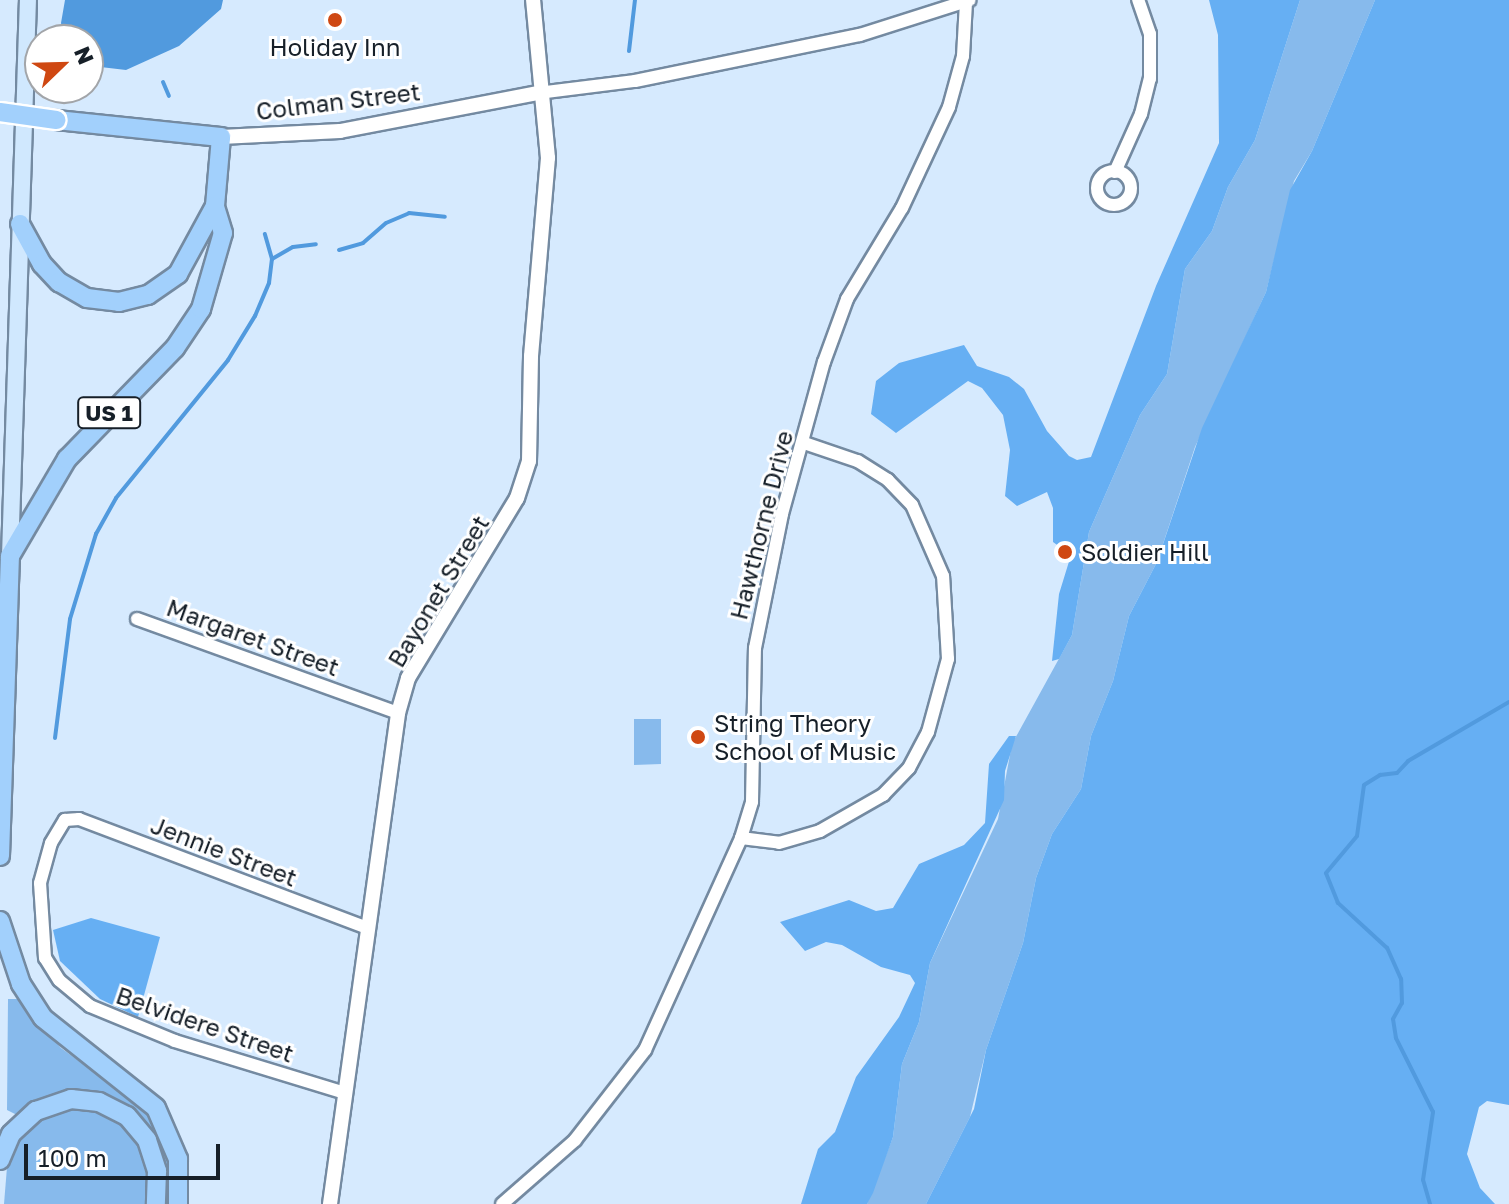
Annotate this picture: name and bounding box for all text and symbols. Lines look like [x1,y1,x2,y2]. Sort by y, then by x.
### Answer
marker: Holiday Inn [326,11,344,29]
north arrow [24,24,104,104]
place label: Holiday Inn [269,33,401,61]
text: N [69,42,100,68]
street label: Colman Street [254,77,422,125]
road number: US 1 [77,395,141,431]
street label: Hawthorne Drive [724,428,798,622]
street label: Bayonet Street [381,510,495,672]
place label: Soldier Hill [1081,538,1209,566]
marker: Soldier Hill [1056,543,1074,561]
street label: Margaret Street [163,592,343,682]
place label: String Theory School of Music [714,709,896,765]
marker: String Theory School of Music [689,728,707,746]
street label: Jennie Street [147,810,301,892]
street label: Belvidere Street [112,980,298,1068]
scale bar [28,1128,224,1178]
text: 100 m [38,1143,107,1172]

